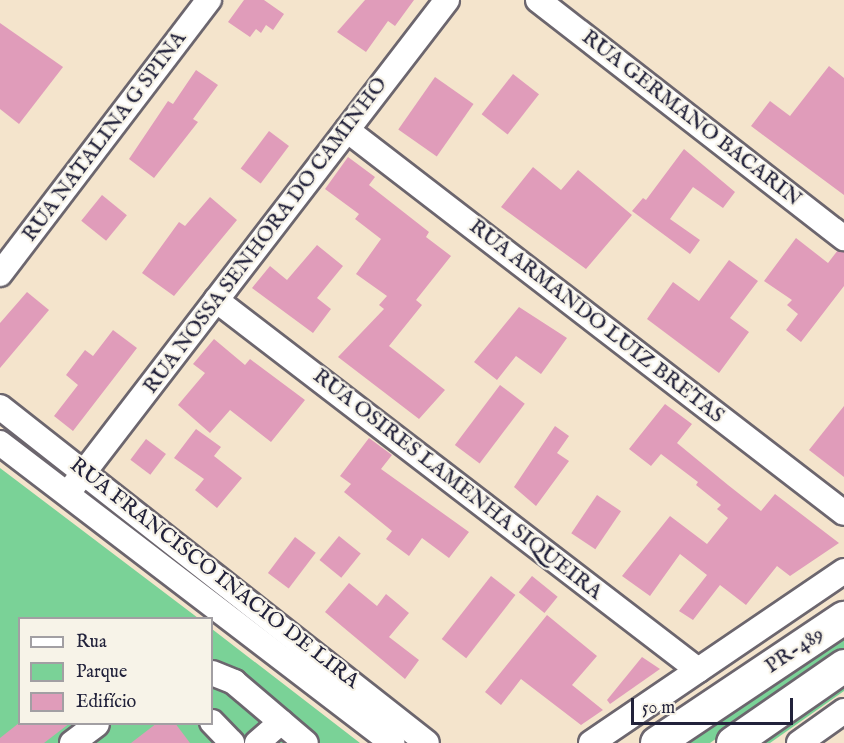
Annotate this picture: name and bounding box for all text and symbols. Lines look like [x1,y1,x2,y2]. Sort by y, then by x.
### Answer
street label: RUA GERMANO BACARIN [576,25,806,213]
street label: RUA NATALINA G SPINA [18,27,192,247]
street label: RUA NOSSA SENHORA DO CAMINHO [139,73,393,399]
street label: RUA ARMANDO LUIZ BRETAS [464,215,728,429]
street label: RUA OSIRES LAMENHA SIQUEIRA [307,364,607,606]
street label: RUA FRANCISCO INACIO DE LIRA [64,453,364,695]
legend [18,617,213,725]
street label: PR-489 [761,622,829,680]
text: Rua [76,631,107,654]
text: Parque [76,661,127,684]
scale bar [634,686,796,724]
text: Edifício [76,691,136,714]
text: 50 m [642,697,675,720]

